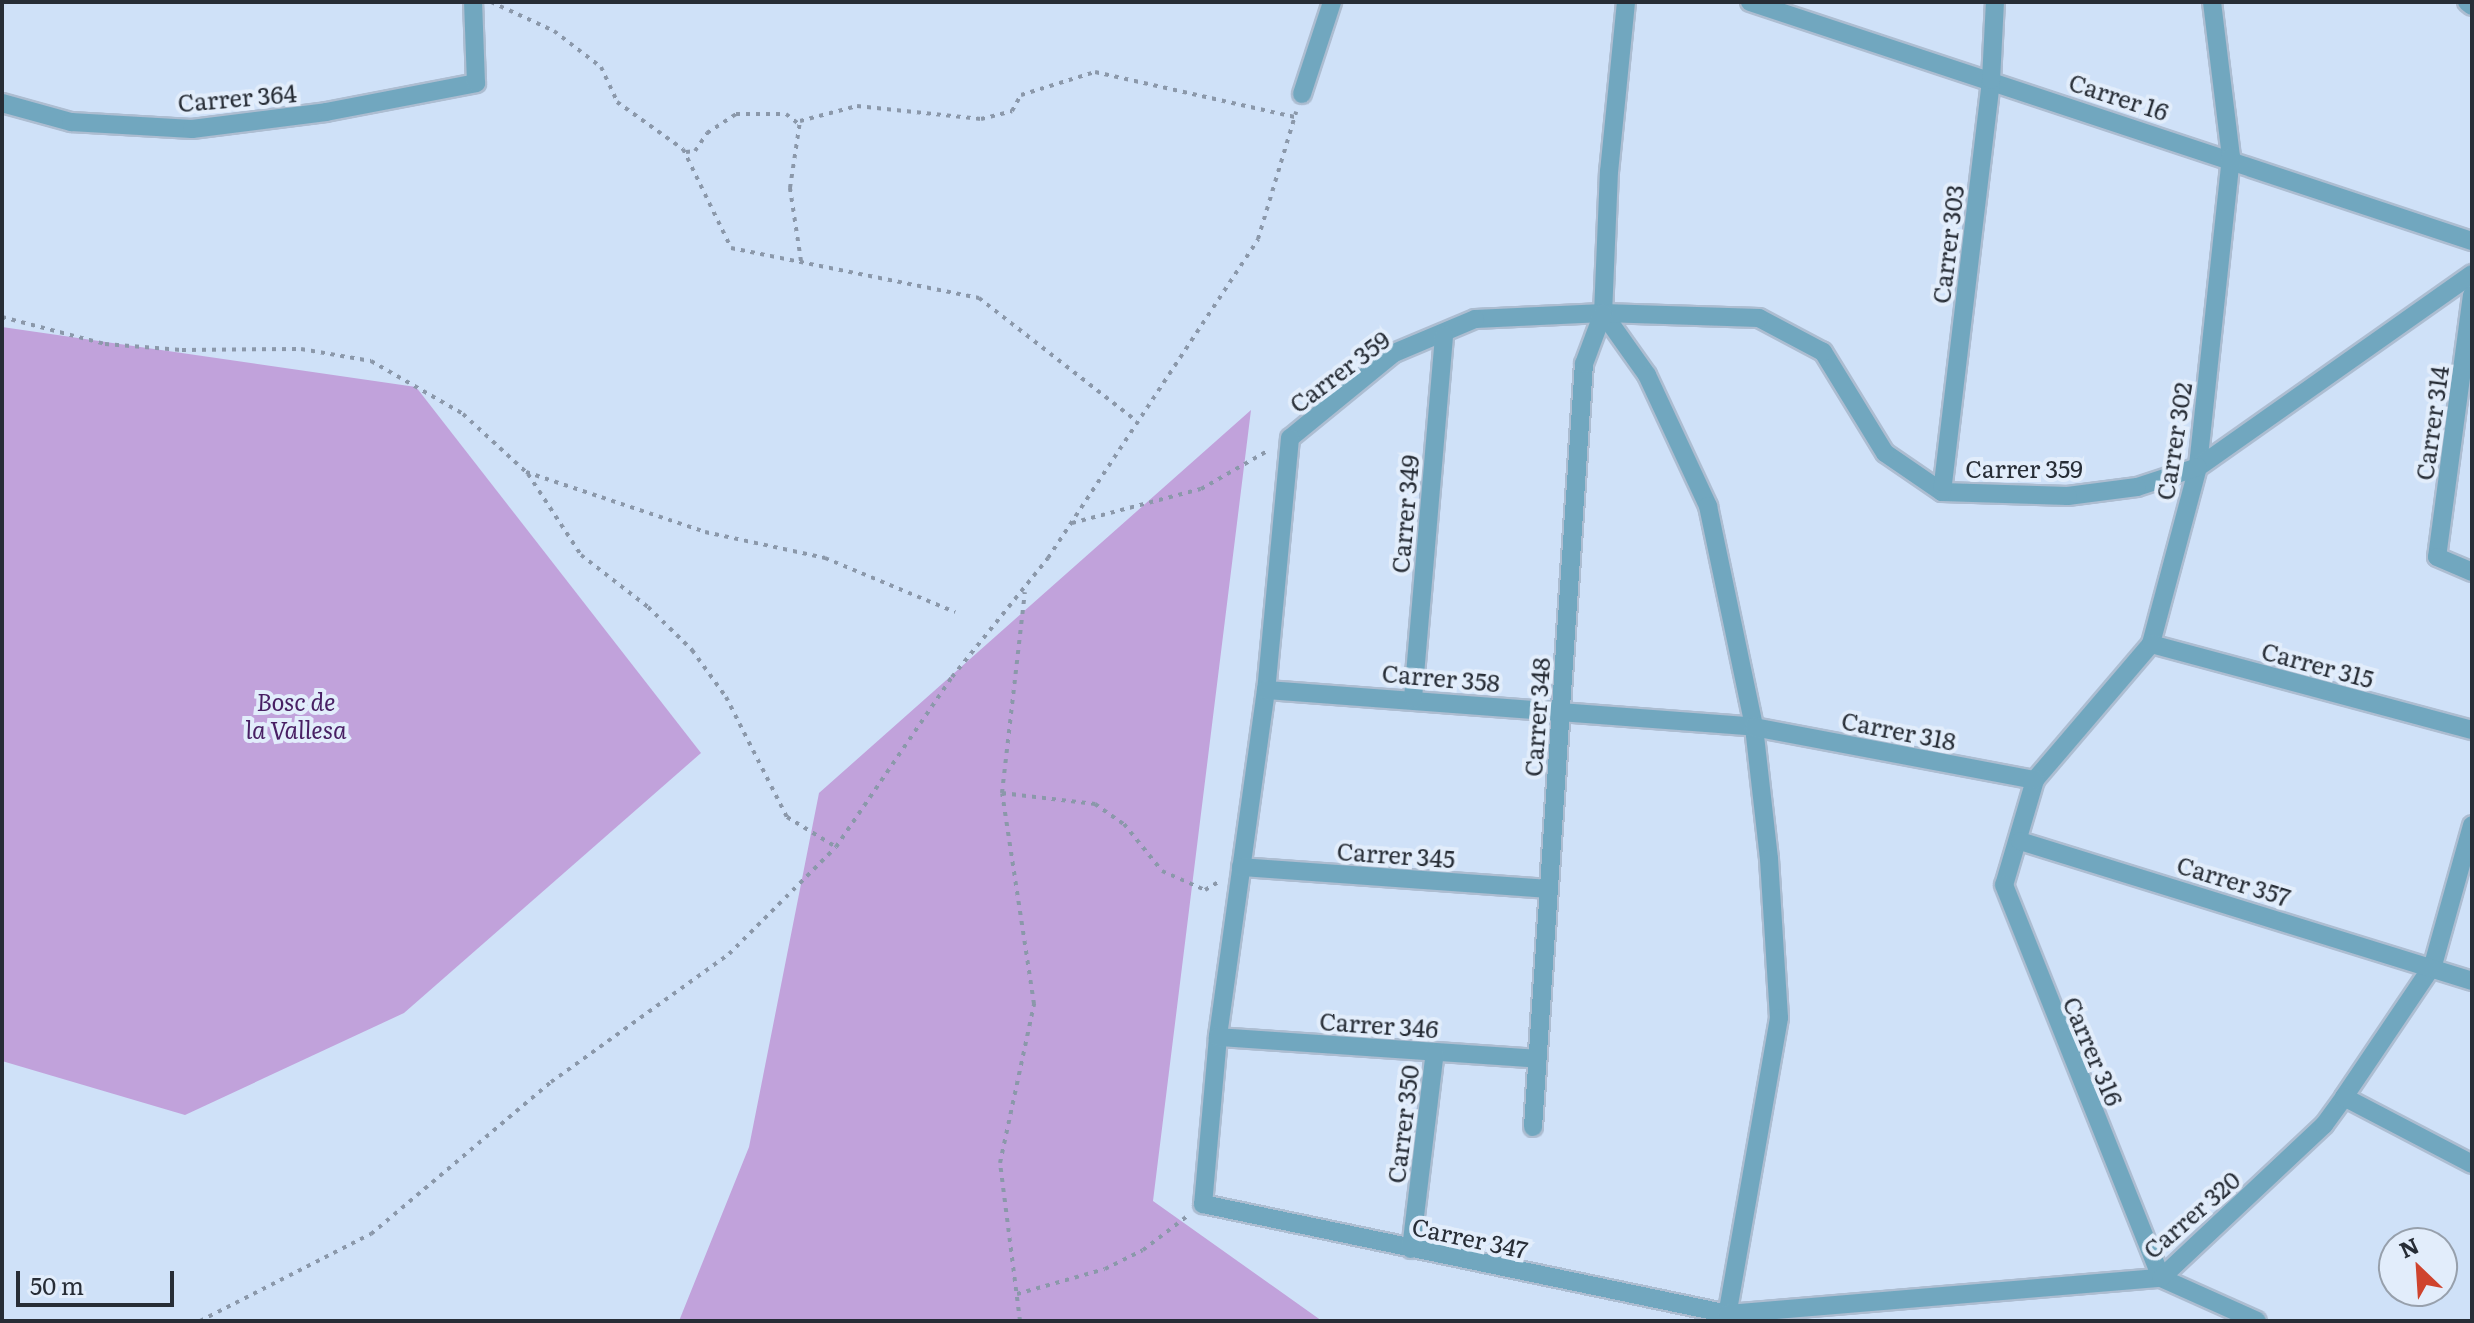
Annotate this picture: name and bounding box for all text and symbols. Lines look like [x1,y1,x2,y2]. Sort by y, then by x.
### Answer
street label: Carrer 16 [2066,66,2172,126]
street label: Carrer 364 [176,77,298,117]
street label: Carrer 303 [1925,183,1969,305]
street label: Carrer 359 [1283,324,1395,418]
street label: Carrer 314 [2409,364,2453,482]
street label: Carrer 302 [2149,380,2197,502]
street label: Carrer 349 [1384,454,1424,574]
street label: Carrer 359 [1965,454,2083,482]
street label: Carrer 315 [2259,635,2377,693]
street label: Carrer 348 [1517,656,1555,778]
street label: Carrer 358 [1381,657,1501,697]
park label: Bosc de la Vallesa [245,687,347,743]
street label: Carrer 318 [1839,705,1959,755]
street label: Carrer 345 [1336,836,1456,872]
street label: Carrer 357 [2174,849,2294,911]
street label: Carrer 316 [2058,992,2130,1110]
street label: Carrer 346 [1319,1005,1439,1043]
street label: Carrer 350 [1380,1063,1424,1185]
street label: Carrer 320 [2137,1164,2245,1264]
street label: Carrer 347 [1410,1211,1530,1263]
north arrow [2378,1227,2458,1307]
text: N [2393,1228,2424,1265]
scale bar [20,1255,178,1305]
text: 50 m [30,1267,84,1302]

